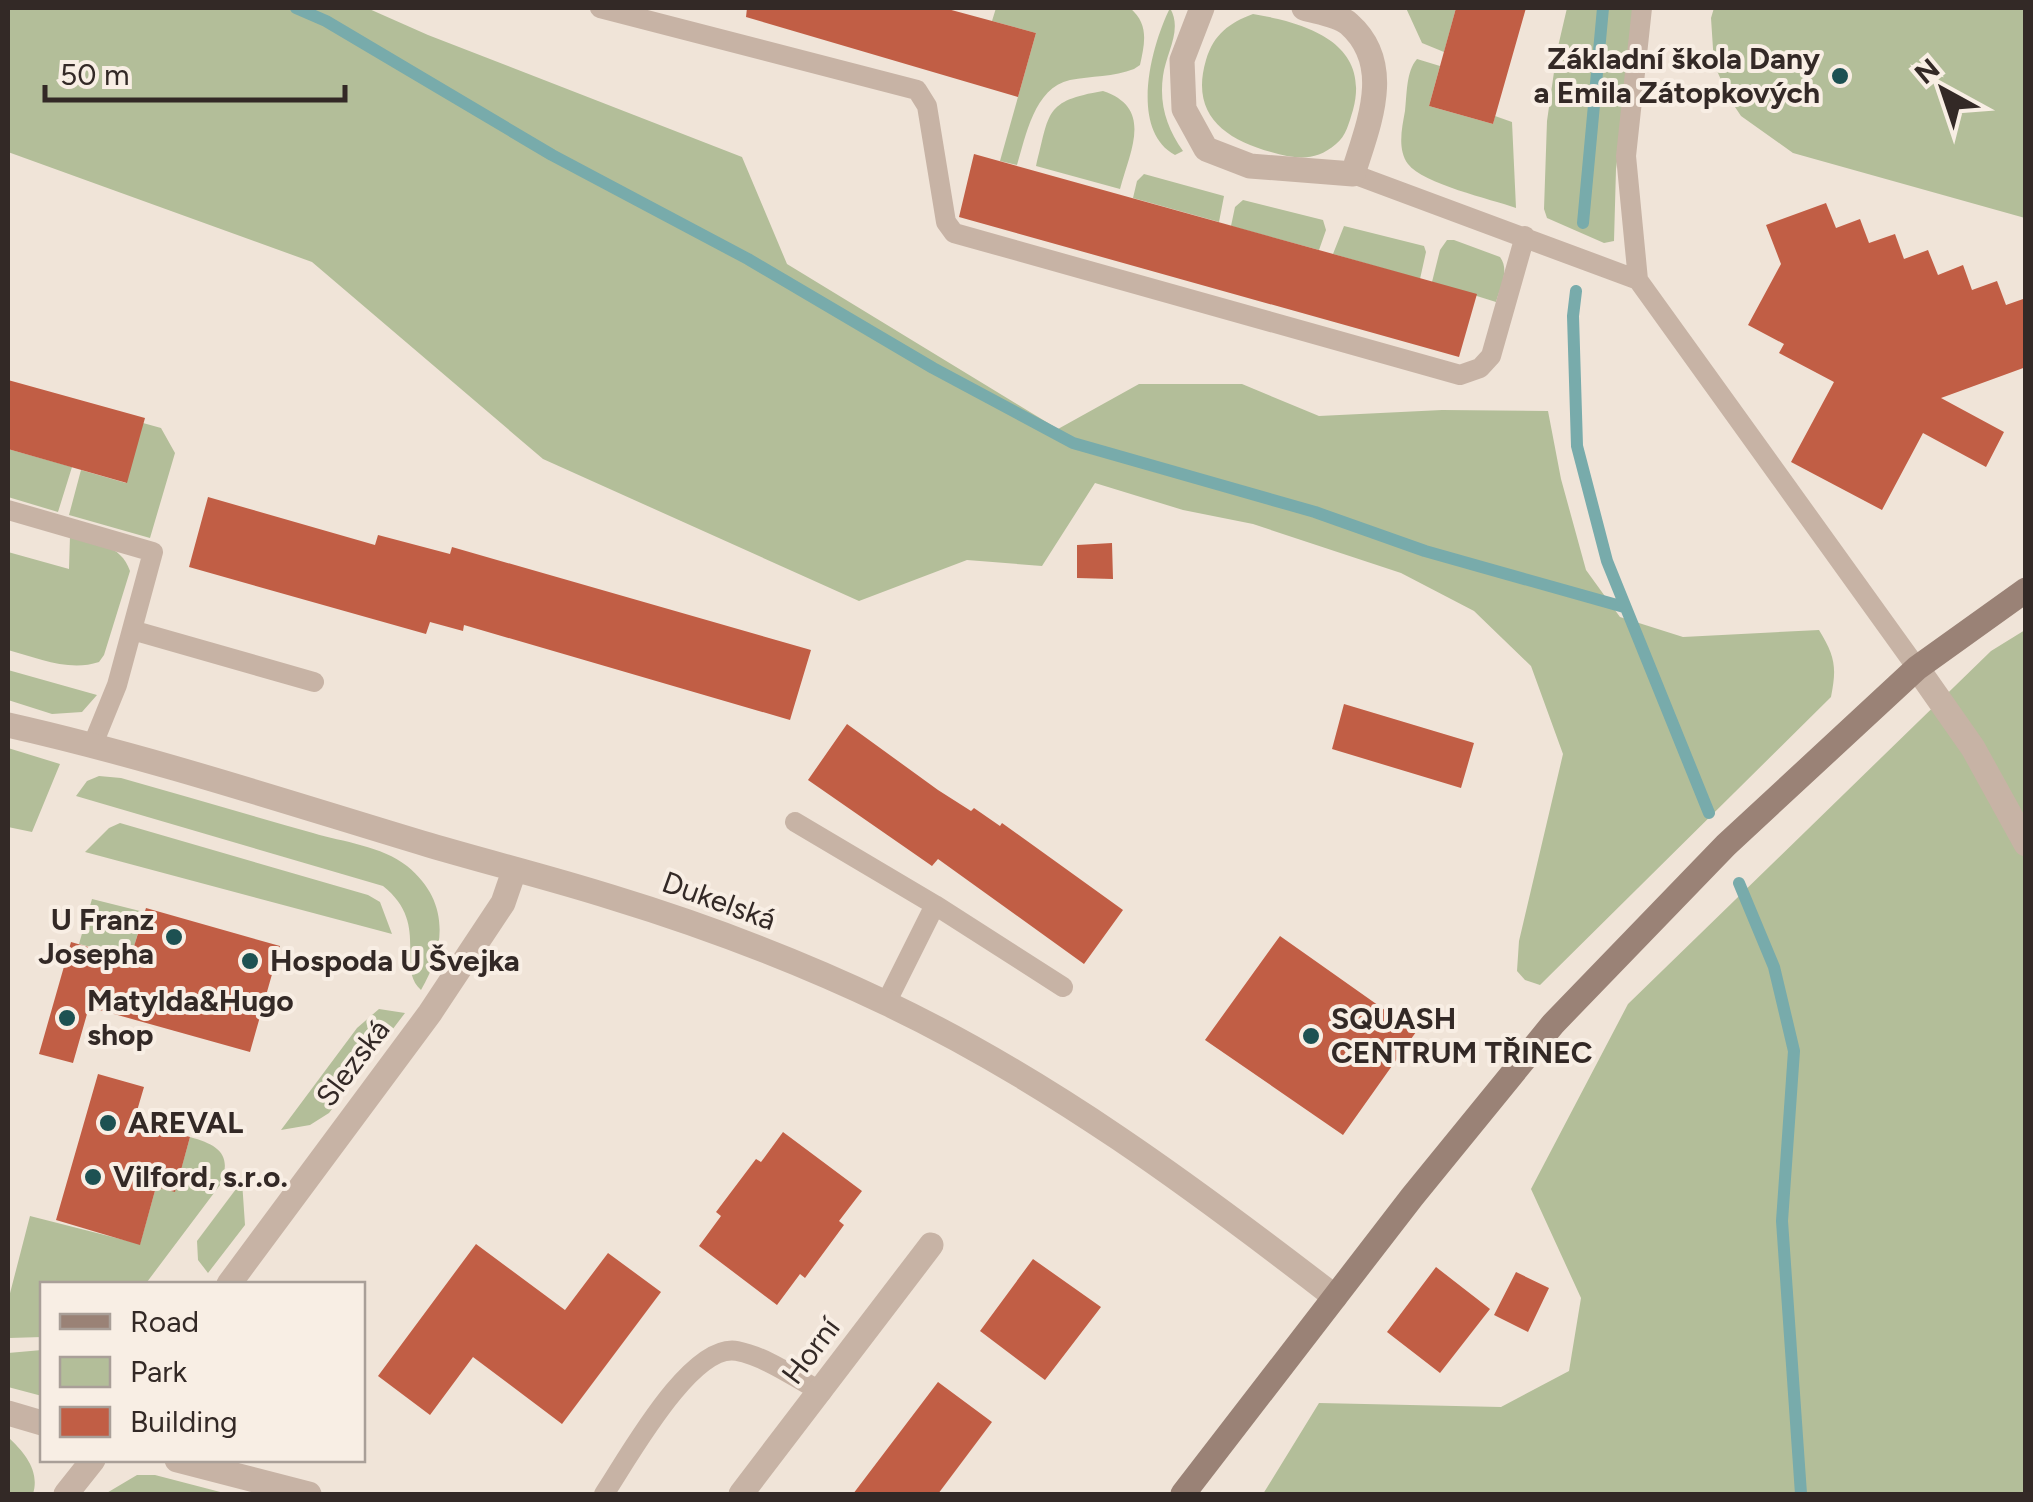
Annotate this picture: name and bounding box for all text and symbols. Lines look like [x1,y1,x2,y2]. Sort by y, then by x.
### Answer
scale bar [45,40,345,102]
place label: Základní škola Dany a Emila Zátopkových [1534,40,1821,111]
north arrow [1893,40,1993,140]
text: N [1908,51,1946,91]
text: 50 m [60,56,129,93]
marker: Základní škola Dany a Emila Zátopkových [1829,65,1851,87]
street label: Dukelská [657,863,781,938]
place label: U Franz Josepha [38,901,154,972]
marker: U Franz Josepha [163,926,185,948]
place label: Hospoda U Švejka [270,942,520,979]
marker: Hospoda U Švejka [239,950,261,972]
place label: Matylda&Hugo shop [87,982,294,1053]
place label: SQUASH CENTRUM TŘINEC [1331,1000,1593,1071]
marker: Matylda&Hugo shop [56,1007,78,1029]
street label: Slezská [308,1012,397,1114]
marker: SQUASH CENTRUM TŘINEC [1300,1025,1322,1047]
place label: AREVAL [128,1104,243,1141]
marker: AREVAL [97,1112,119,1134]
place label: Vilford, s.r.o. [113,1158,288,1195]
marker: Vilford, s.r.o. [82,1166,104,1188]
legend [40,1282,365,1462]
text: Road [130,1303,199,1340]
street label: Horní [774,1308,849,1391]
text: Park [130,1353,188,1390]
text: Building [130,1403,238,1440]

